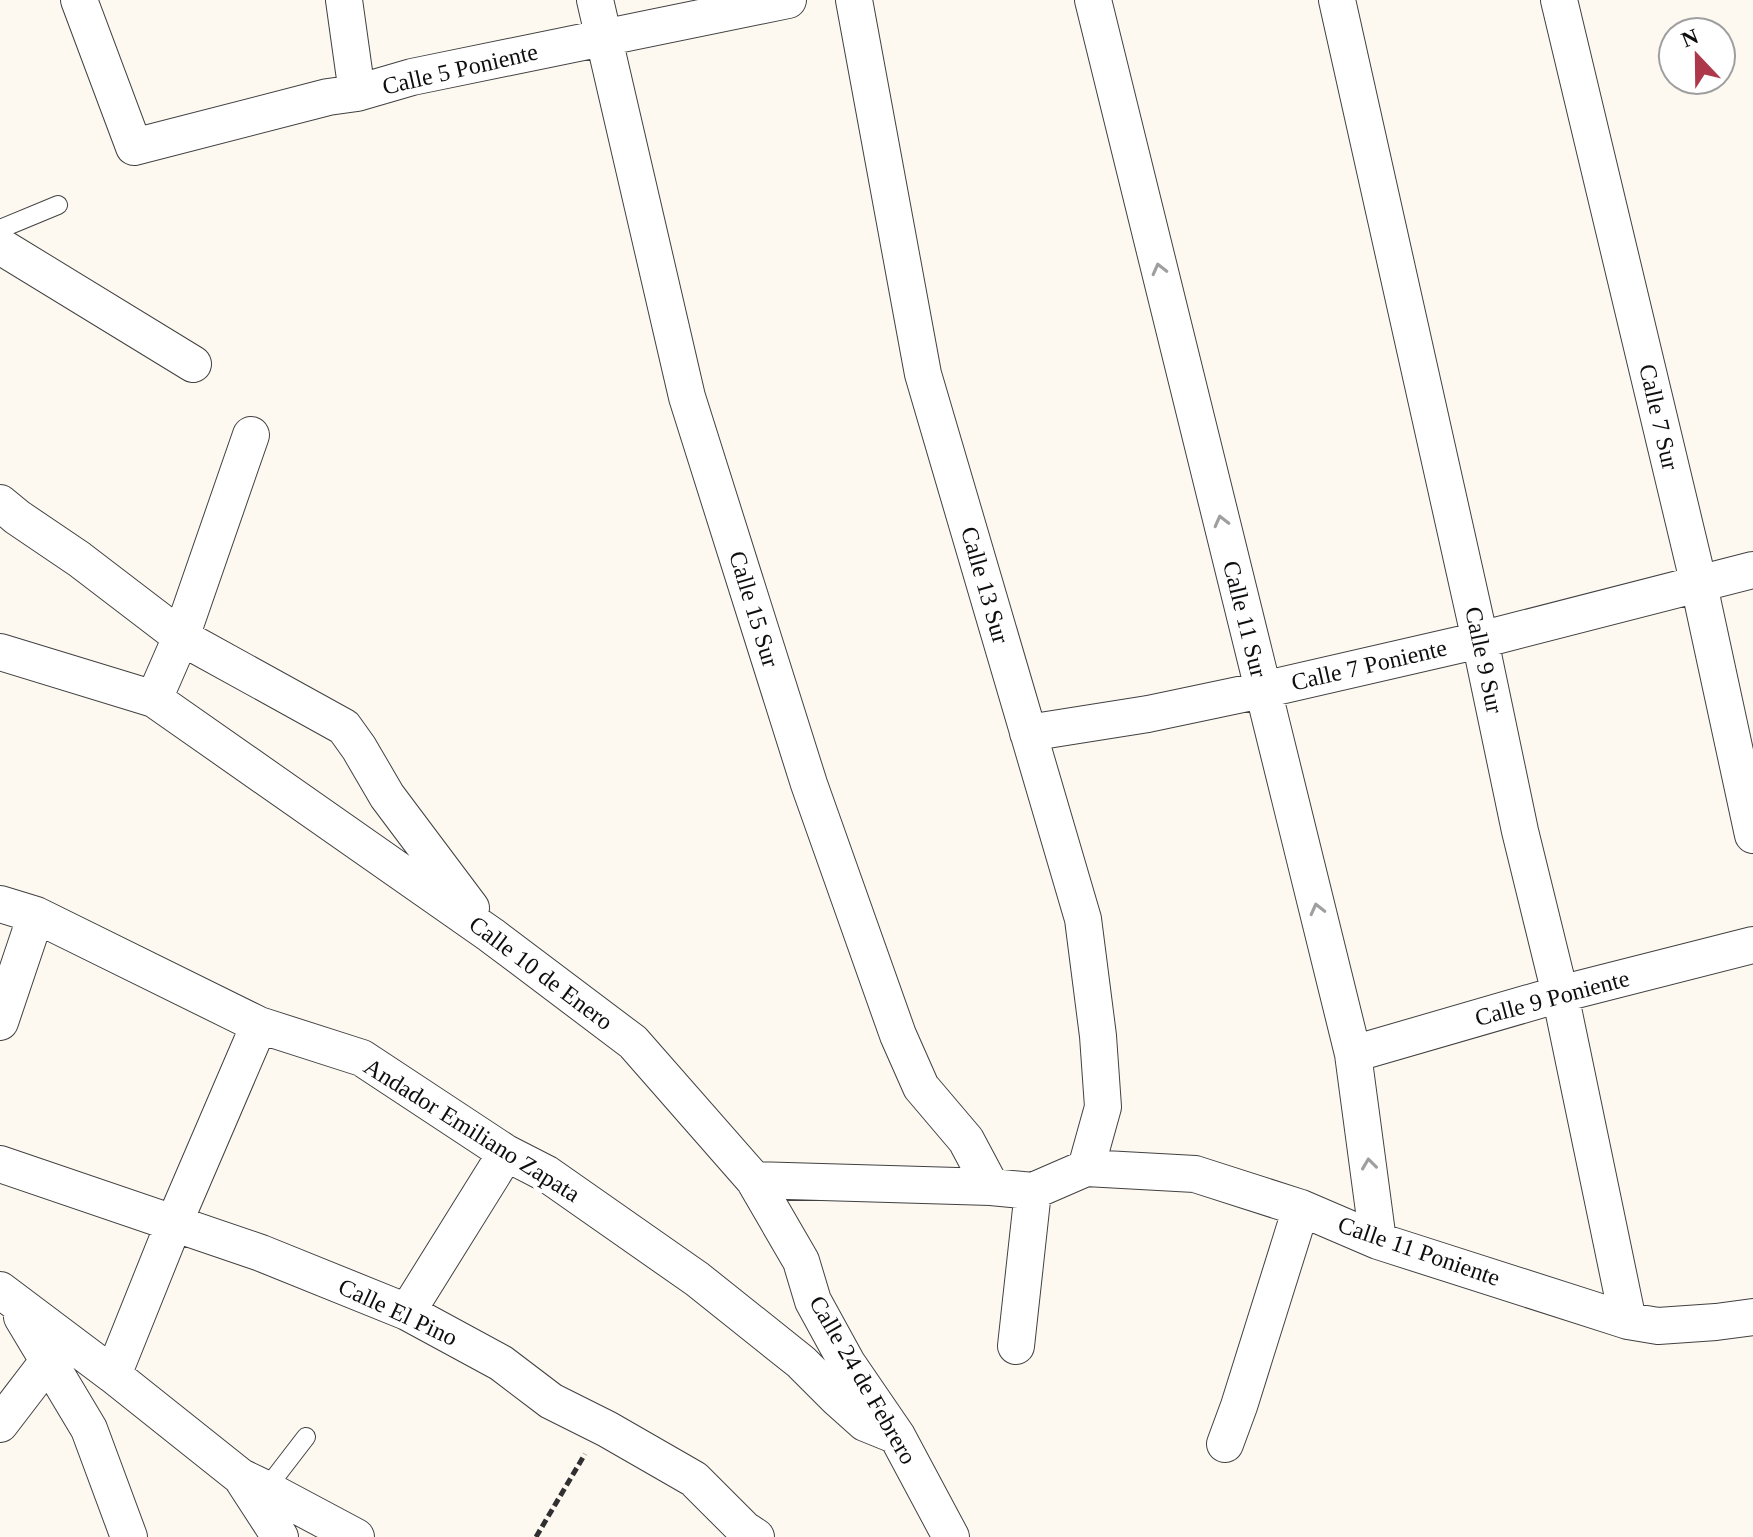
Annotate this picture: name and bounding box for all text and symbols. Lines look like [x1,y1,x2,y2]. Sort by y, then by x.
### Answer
north arrow [1657,16,1737,96]
text: N [1678,23,1702,52]
street label: Calle 5 Poniente [380,38,540,100]
one-way arrow [1151,262,1168,276]
street label: Calle 7 Sur [1634,361,1684,473]
one-way arrow [1213,515,1230,529]
street label: Calle 13 Sur [956,524,1014,646]
street label: Calle 15 Sur [724,548,784,670]
street label: Calle 11 Sur [1218,558,1272,680]
street label: Calle 9 Sur [1460,604,1508,716]
street label: Calle 7 Poniente [1289,634,1449,696]
one-way arrow [1309,903,1326,917]
street label: Calle 10 de Enero [464,911,618,1035]
street label: Calle 9 Poniente [1472,965,1632,1031]
street label: Andador Emiliano Zapata [359,1053,585,1207]
one-way arrow [1360,1157,1377,1170]
street label: Calle 11 Poniente [1335,1211,1503,1291]
street label: Calle El Pino [335,1273,461,1351]
street label: Calle 24 de Febrero [804,1291,922,1469]

